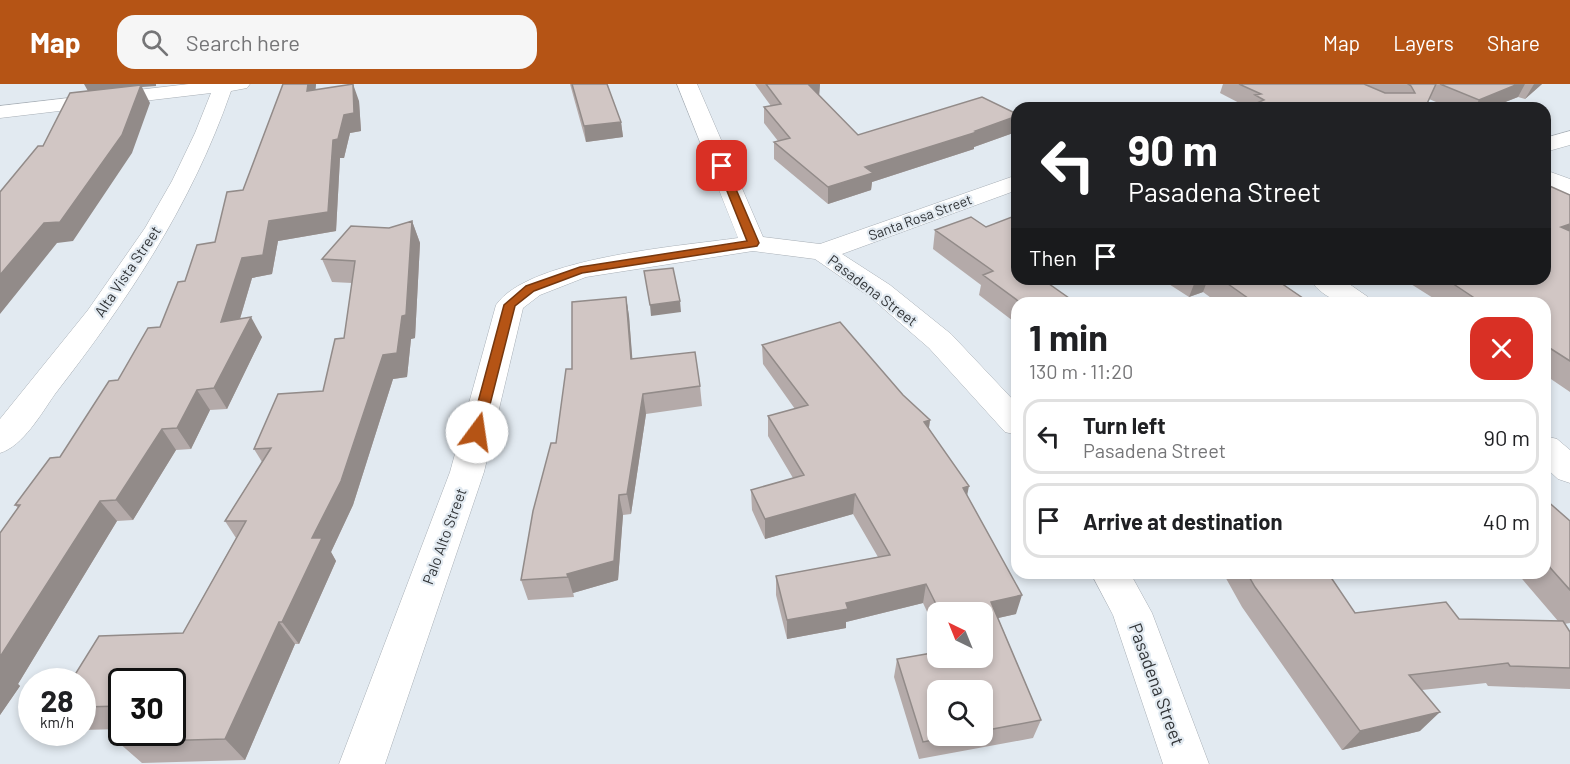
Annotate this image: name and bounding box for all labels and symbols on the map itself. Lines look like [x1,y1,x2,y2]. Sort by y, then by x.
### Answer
pin [696,140,747,191]
street label: Santa Rosa Street [866,190,974,244]
street label: Alta Vista Street [90,222,164,320]
street label: Pasadena Street [825,251,921,329]
position arrow [445,400,509,464]
street label: Palo Alto Street [418,485,470,587]
north arrow [927,602,993,668]
street label: Pasadena Street [1125,620,1189,748]
speed limit sign: 30 [108,668,186,746]

